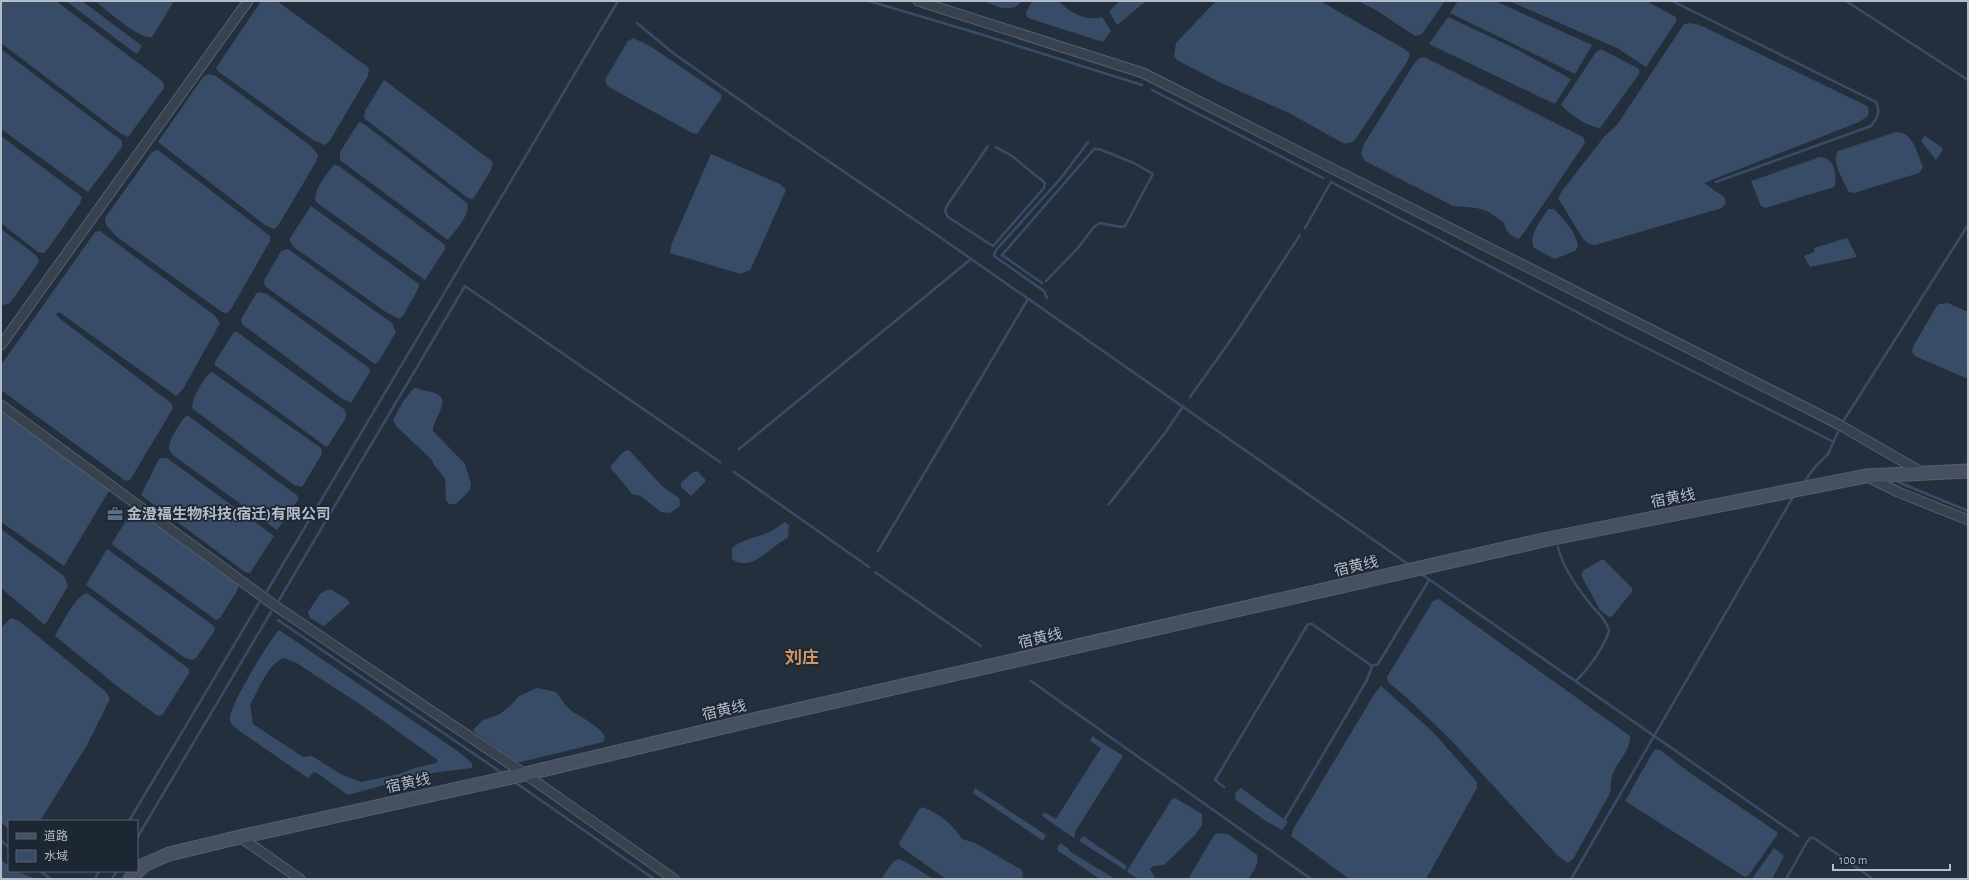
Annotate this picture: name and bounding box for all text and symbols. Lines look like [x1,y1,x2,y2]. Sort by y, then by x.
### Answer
street label: 宿黄线 [1649,486,1697,510]
office icon: 金澄福生物科技(宿迁)有限公司 [106,505,124,523]
place label: 金澄福生物科技(宿迁)有限公司 [127,505,331,522]
street label: 宿黄线 [1332,553,1380,579]
street label: 宿黄线 [1016,625,1064,651]
district label: 刘庄 [785,648,819,666]
street label: 宿黄线 [700,697,748,723]
street label: 宿黄线 [384,770,432,796]
legend [8,820,138,872]
text: 道路 [44,829,68,842]
scale bar [1833,846,1950,872]
text: 水域 [44,850,68,862]
text: 100 m [1839,854,1867,866]

